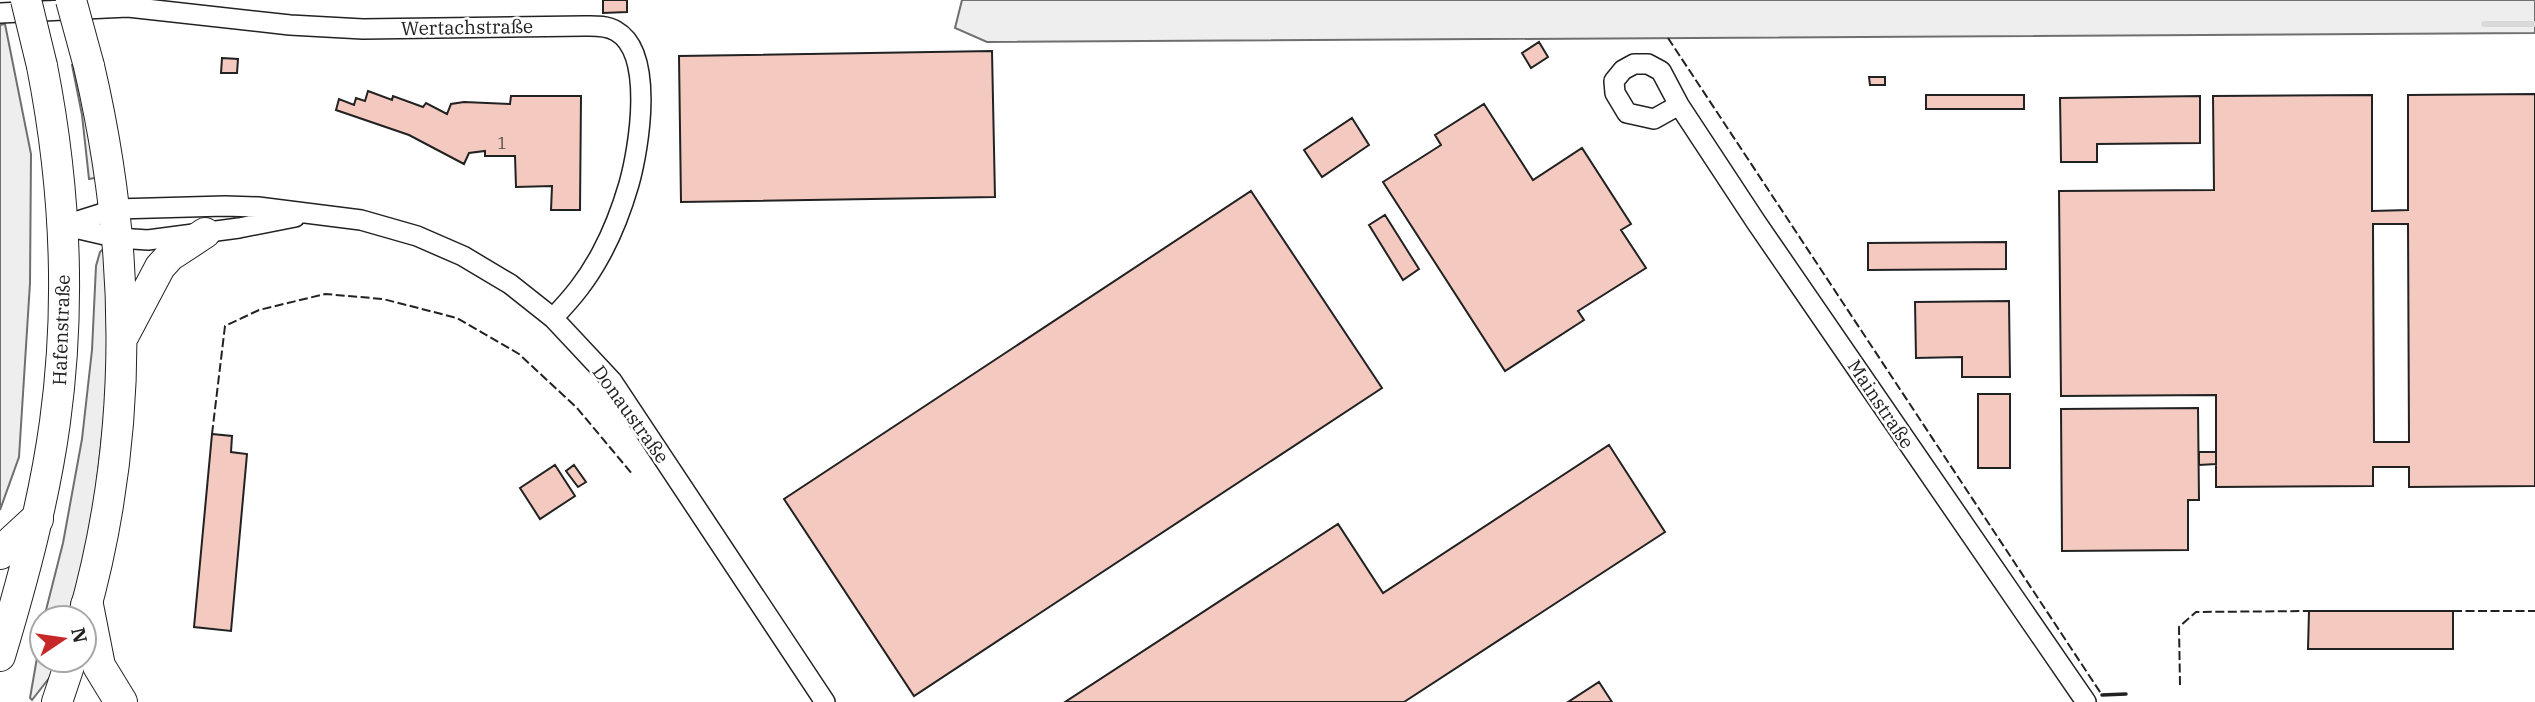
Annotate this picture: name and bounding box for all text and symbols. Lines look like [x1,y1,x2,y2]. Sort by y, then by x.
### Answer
street label: Wertachstraße [401,14,533,40]
house number: 1 [497,133,507,153]
street label: Hafenstraße [47,274,75,386]
street label: Mainstraße [1843,355,1919,453]
street label: Donaustraße [587,360,675,468]
north arrow [28,604,98,674]
text: N [66,625,93,645]

